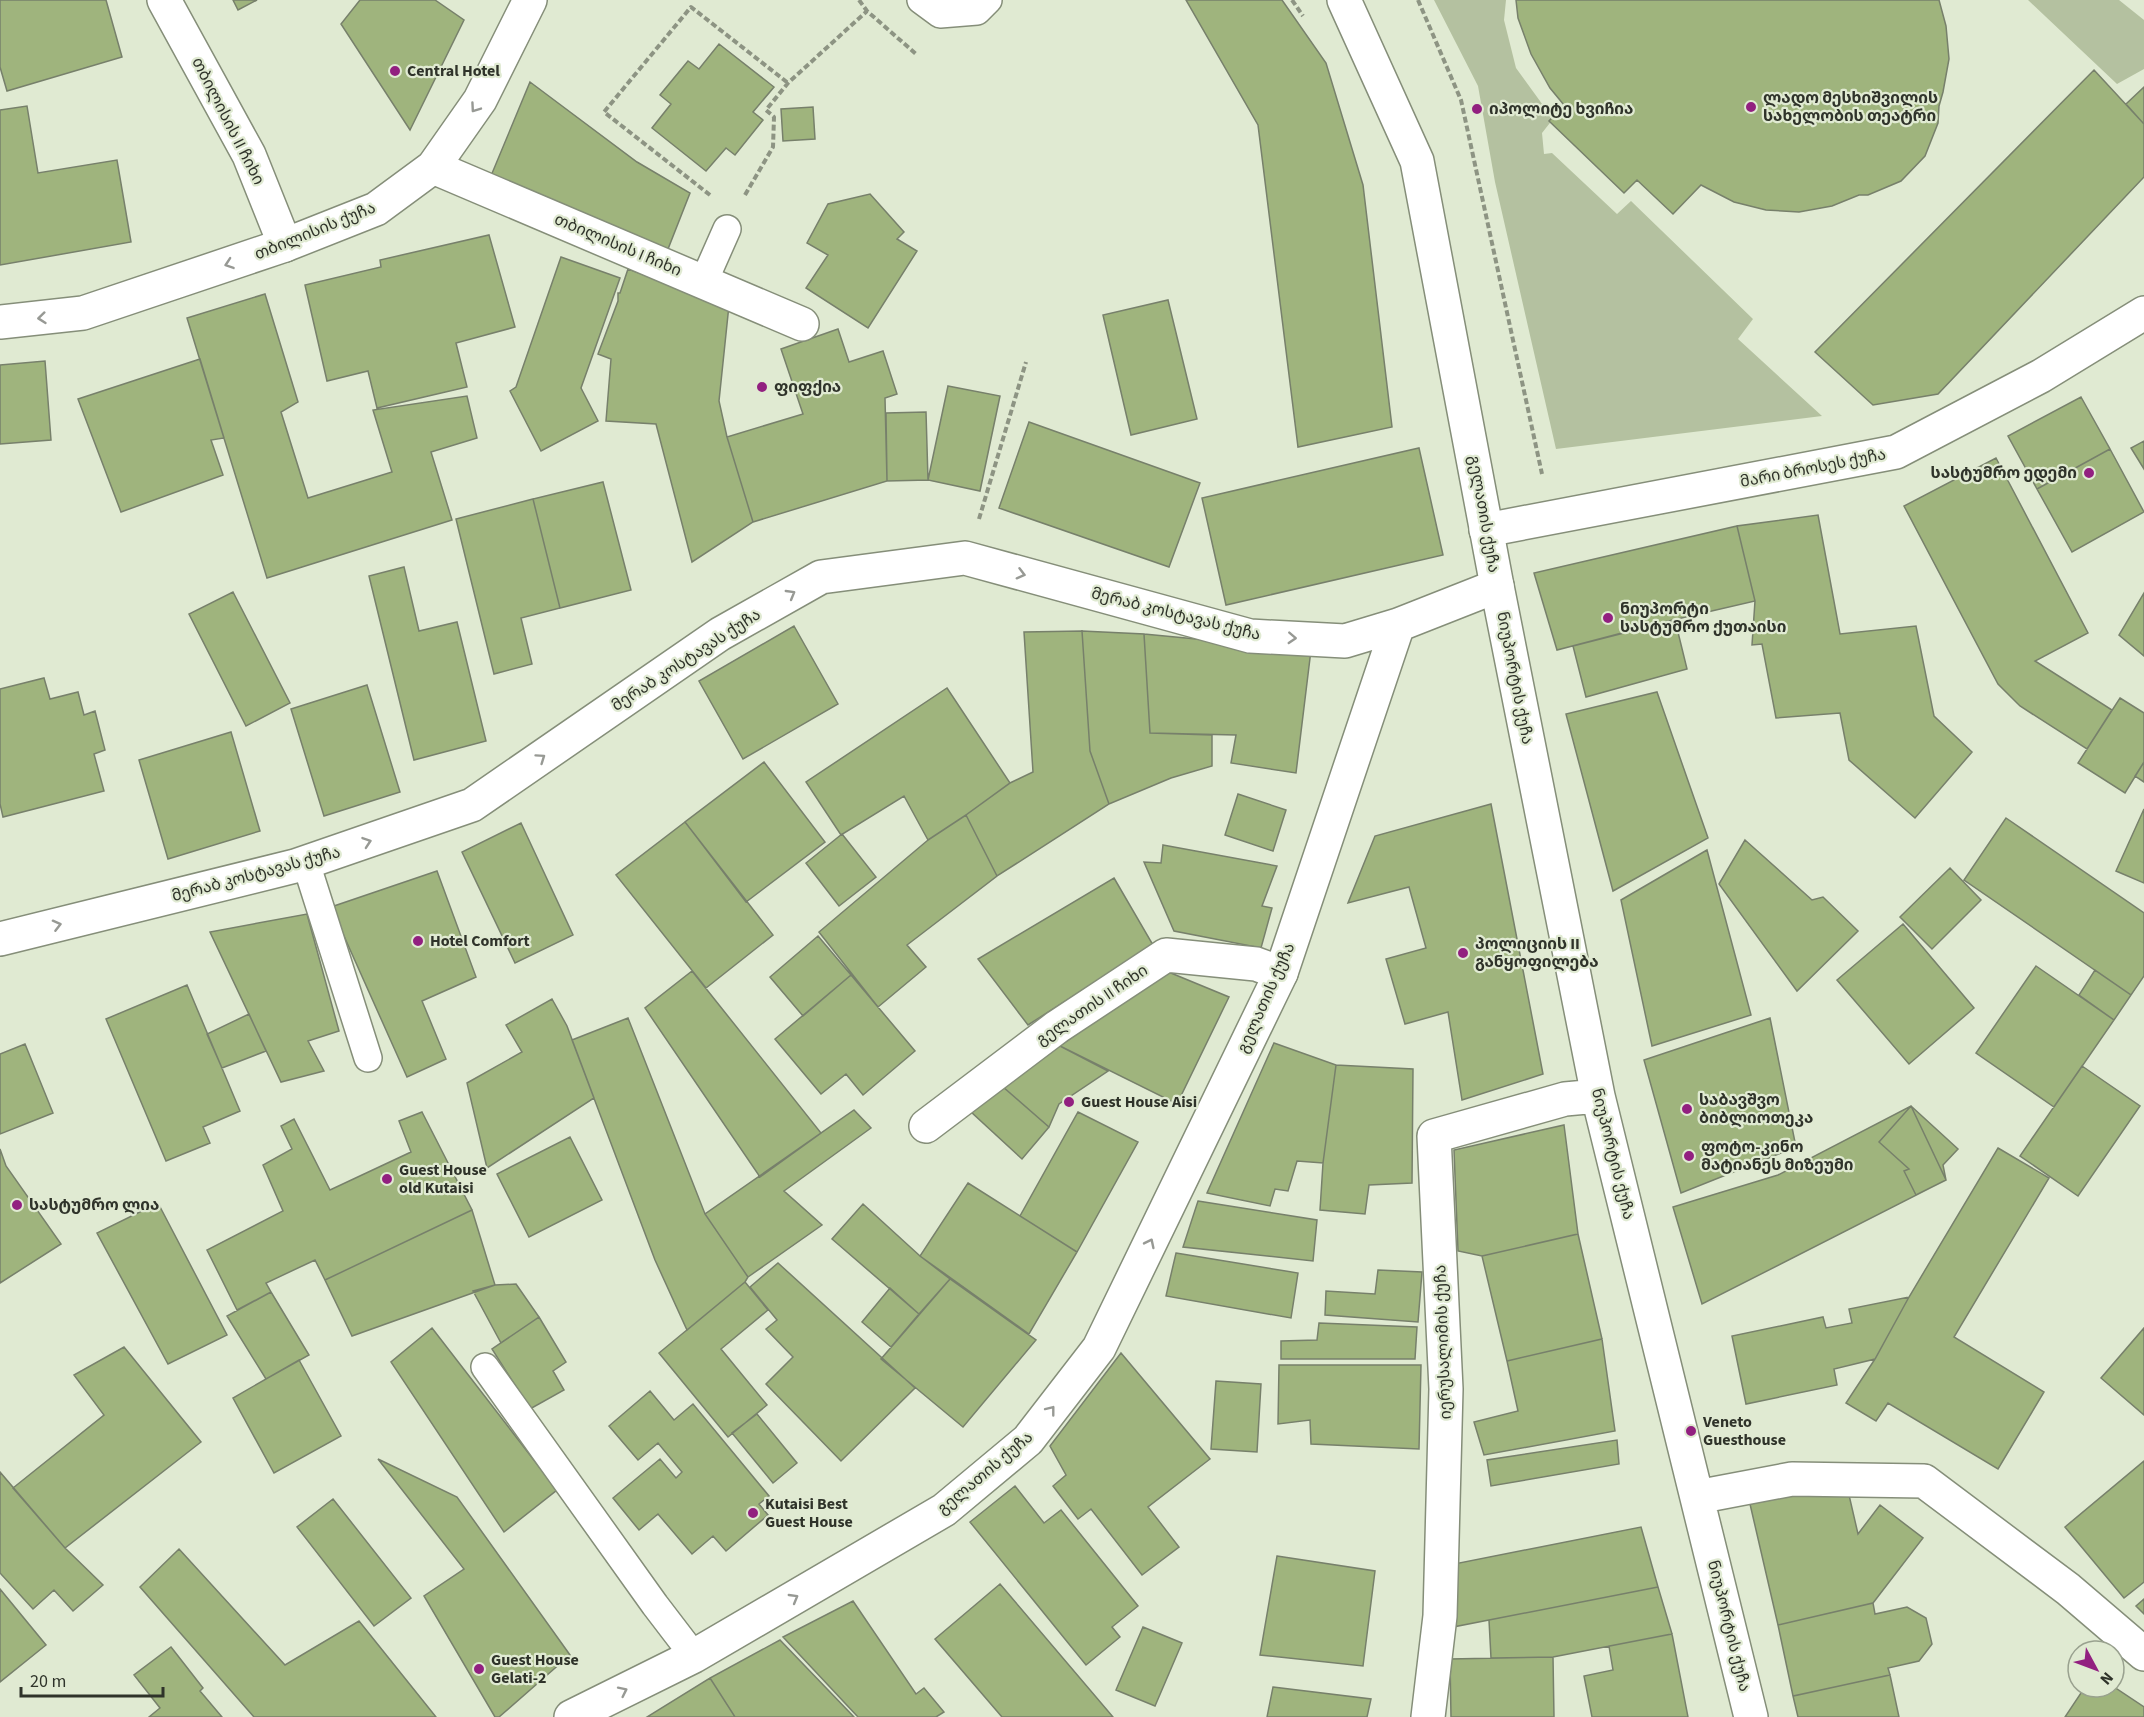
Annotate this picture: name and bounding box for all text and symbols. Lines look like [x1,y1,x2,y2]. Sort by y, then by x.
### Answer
street label: თბილისის II ჩიხი [186,53,270,189]
place label: Central Hotel [407,60,500,82]
marker: Central Hotel [388,64,402,78]
place label: ლადო მესხიშვილის სახელობის თეატრი [1763,87,1938,127]
place label: იპოლიტე ხვიჩია [1489,98,1633,120]
marker: ლადო მესხიშვილის სახელობის თეატრი [1744,100,1758,114]
one-way arrow [470,102,482,112]
marker: იპოლიტე ხვიჩია [1470,102,1484,116]
street label: თბილისის ქუჩა [251,197,379,265]
street label: თბილისის I ჩიხი [551,208,685,282]
one-way arrow [224,257,235,270]
one-way arrow [38,311,47,324]
place label: ფიფქია [774,376,841,398]
marker: ფიფქია [755,380,769,394]
street label: მარი ბროსეს ქუჩა [1738,443,1888,493]
street label: გელათის ქუჩა [1463,454,1505,574]
place label: სასტუმრო ედემი [1931,462,2077,484]
marker: სასტუმრო ედემი [2082,466,2096,480]
one-way arrow [1016,566,1026,579]
street label: მერაბ კოსტავას ქუჩა [1089,582,1263,646]
one-way arrow [785,589,796,601]
place label: ნიუპორტი სასტუმრო ქუთაისი [1620,598,1786,638]
street label: მერაბ კოსტავას ქუჩა [607,603,765,717]
street label: ნიუპორტის ქუჩა [1491,610,1539,746]
marker: ნიუპორტი სასტუმრო ქუთაისი [1601,611,1615,625]
one-way arrow [1287,632,1296,645]
one-way arrow [534,754,545,765]
one-way arrow [361,837,372,849]
street label: მერაბ კოსტავას ქუჩა [169,841,343,907]
one-way arrow [52,919,62,932]
place label: Hotel Comfort [430,930,530,952]
place label: პოლიციის II განყოფილება [1475,933,1599,973]
marker: Hotel Comfort [411,934,425,948]
street label: გელათის ქუჩა [1232,939,1300,1057]
marker: პოლიციის II განყოფილება [1456,946,1470,960]
street label: გელათის II ჩიხი [1032,959,1152,1051]
street label: ნიუპორტის ქუჩა [1586,1086,1640,1222]
place label: საბავშვო ბიბლიოთეკა [1699,1089,1813,1129]
place label: Guest House Aisi [1081,1091,1197,1113]
marker: Guest House Aisi [1062,1095,1076,1109]
marker: საბავშვო ბიბლიოთეკა [1680,1102,1694,1116]
place label: ფოტო-კინო მატიანეს მიზეუმი [1701,1136,1854,1176]
marker: ფოტო-კინო მატიანეს მიზეუმი [1682,1149,1696,1163]
place label: Guest House old Kutaisi [399,1159,487,1199]
marker: Guest House old Kutaisi [380,1172,394,1186]
place label: სასტუმრო ლია [29,1194,159,1216]
marker: სასტუმრო ლია [10,1198,24,1212]
one-way arrow [1143,1238,1155,1249]
street label: იერუსალიმის ქუჩა [1429,1264,1457,1420]
one-way arrow [1044,1405,1055,1416]
place label: Veneto Guesthouse [1702,1411,1786,1451]
marker: Veneto Guesthouse [1684,1424,1698,1438]
street label: გელათის ქუჩა [932,1426,1038,1520]
place label: Kutaisi Best Guest House [765,1493,853,1533]
marker: Kutaisi Best Guest House [746,1506,760,1520]
street label: ნიუპორტის ქუჩა [1702,1558,1756,1694]
one-way arrow [788,1593,798,1605]
north arrow [2066,1639,2126,1699]
place label: Guest House Gelati-2 [491,1649,579,1689]
scale bar [21,1660,164,1698]
marker: Guest House Gelati-2 [472,1662,486,1676]
text: N [2095,1667,2118,1689]
text: 20 m [30,1669,66,1694]
one-way arrow [617,1687,628,1699]

